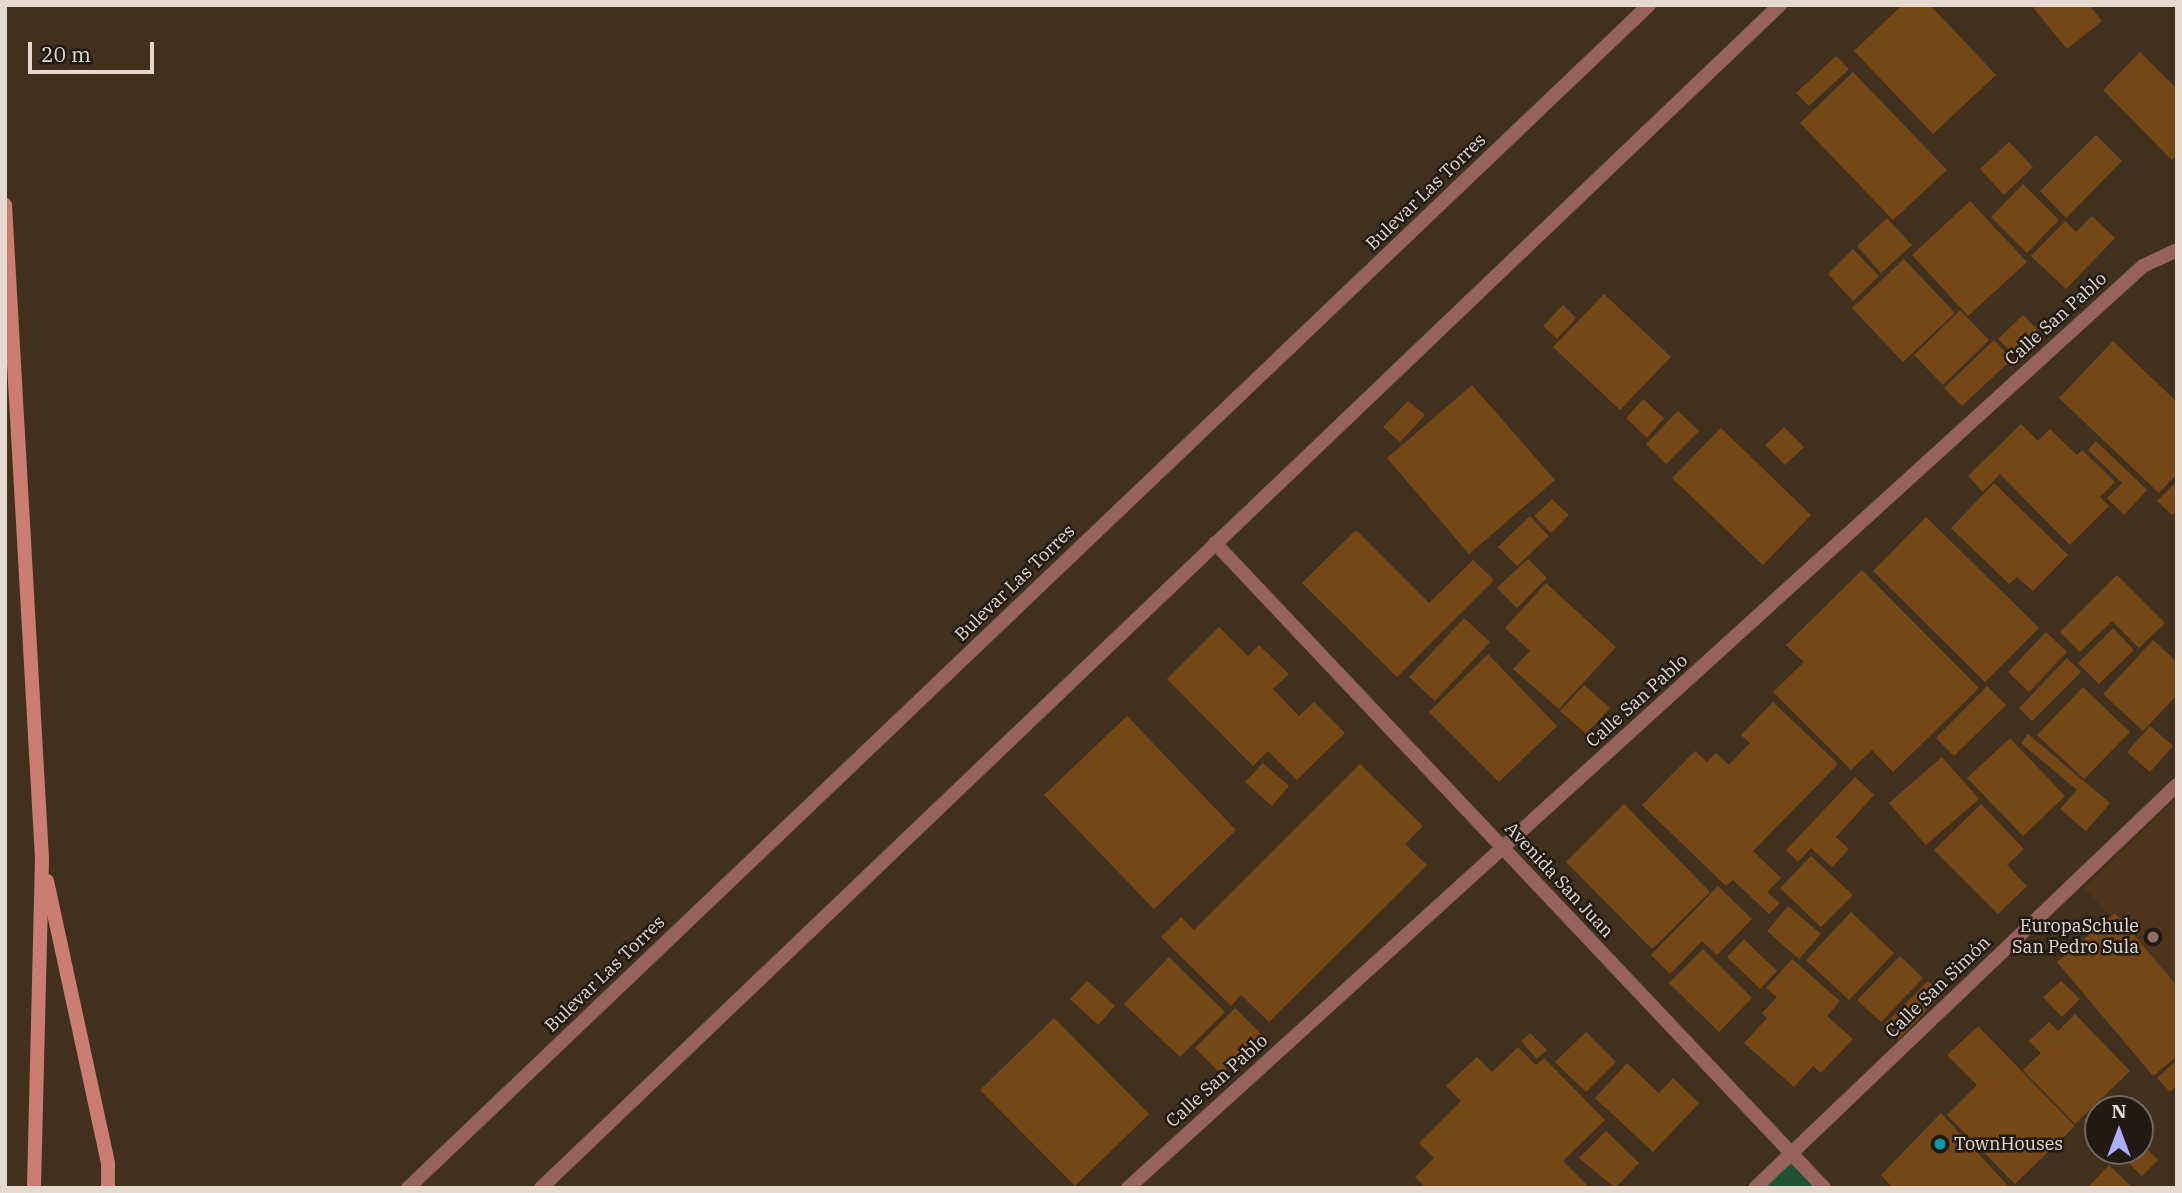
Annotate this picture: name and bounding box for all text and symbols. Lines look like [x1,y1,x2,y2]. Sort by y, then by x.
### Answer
scale bar [32,28,158,72]
text: 20 m [41,40,91,68]
street label: Bulevar Las Torres [1362,129,1490,255]
street label: Calle San Pablo [2001,268,2111,370]
street label: Bulevar Las Torres [951,520,1079,646]
street label: Calle San Pablo [1582,650,1692,752]
street label: Avenida San Juan [1500,818,1618,942]
street label: Bulevar Las Torres [541,911,669,1037]
place label: EuropaSchule San Pedro Sula [2012,916,2139,958]
marker: EuropaSchule San Pedro Sula [2145,929,2161,945]
street label: Calle San Simón [1881,932,1995,1042]
street label: Calle San Pablo [1162,1030,1272,1132]
north arrow [2084,1095,2154,1165]
text: N [2111,1099,2127,1123]
place label: TownHouses [1954,1133,2063,1155]
marker: TownHouses [1932,1136,1948,1152]

